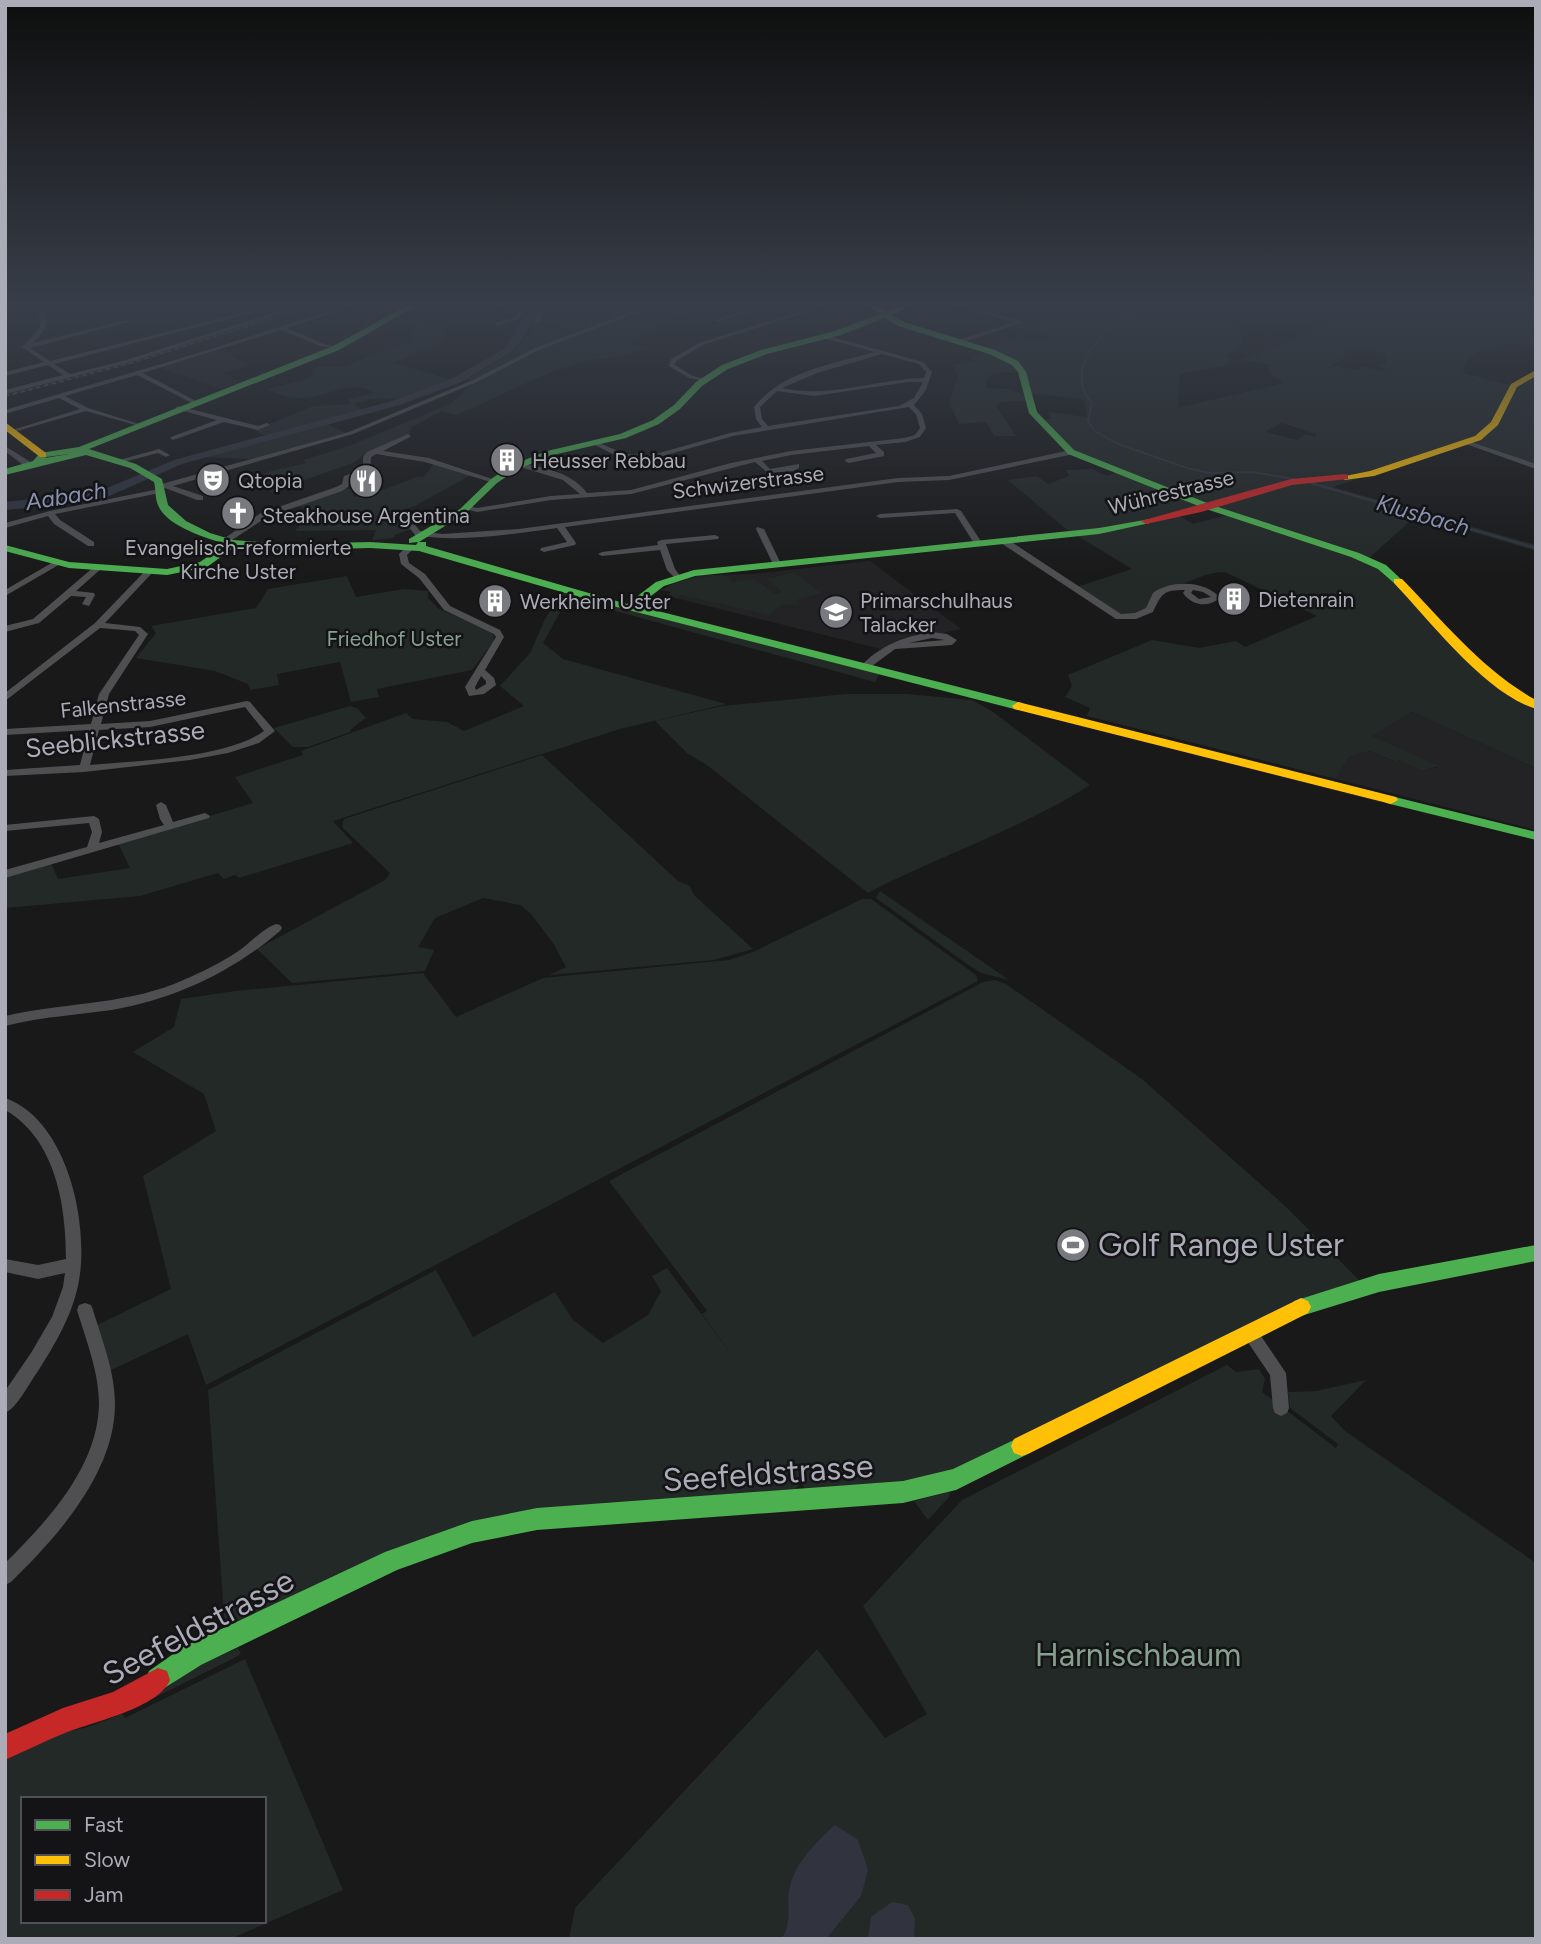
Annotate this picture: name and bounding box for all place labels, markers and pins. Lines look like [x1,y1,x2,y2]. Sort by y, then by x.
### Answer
building icon: Heusser Rebbau [488,441,526,479]
place label: Heusser Rebbau [532,448,686,473]
theatre icon: Qtopia [194,461,232,499]
restaurant icon: Steakhouse Argentina [347,462,385,500]
place label: Qtopia [238,468,302,493]
church icon: Evangelisch-reformierte Kirche Uster [219,494,257,532]
place label: Steakhouse Argentina [262,503,470,528]
place label: Evangelisch-reformierte Kirche Uster [125,535,351,584]
building icon: Dietenrain [1215,580,1253,618]
building icon: Werkheim Uster [476,582,514,620]
place label: Dietenrain [1258,587,1354,612]
place label: Primarschulhaus Talacker [860,588,1013,637]
place label: Werkheim Uster [520,589,670,614]
school or university icon: Primarschulhaus Talacker [817,593,855,631]
sports icon: Golf Range Uster [1054,1226,1092,1264]
place label: Golf Range Uster [1098,1226,1344,1264]

